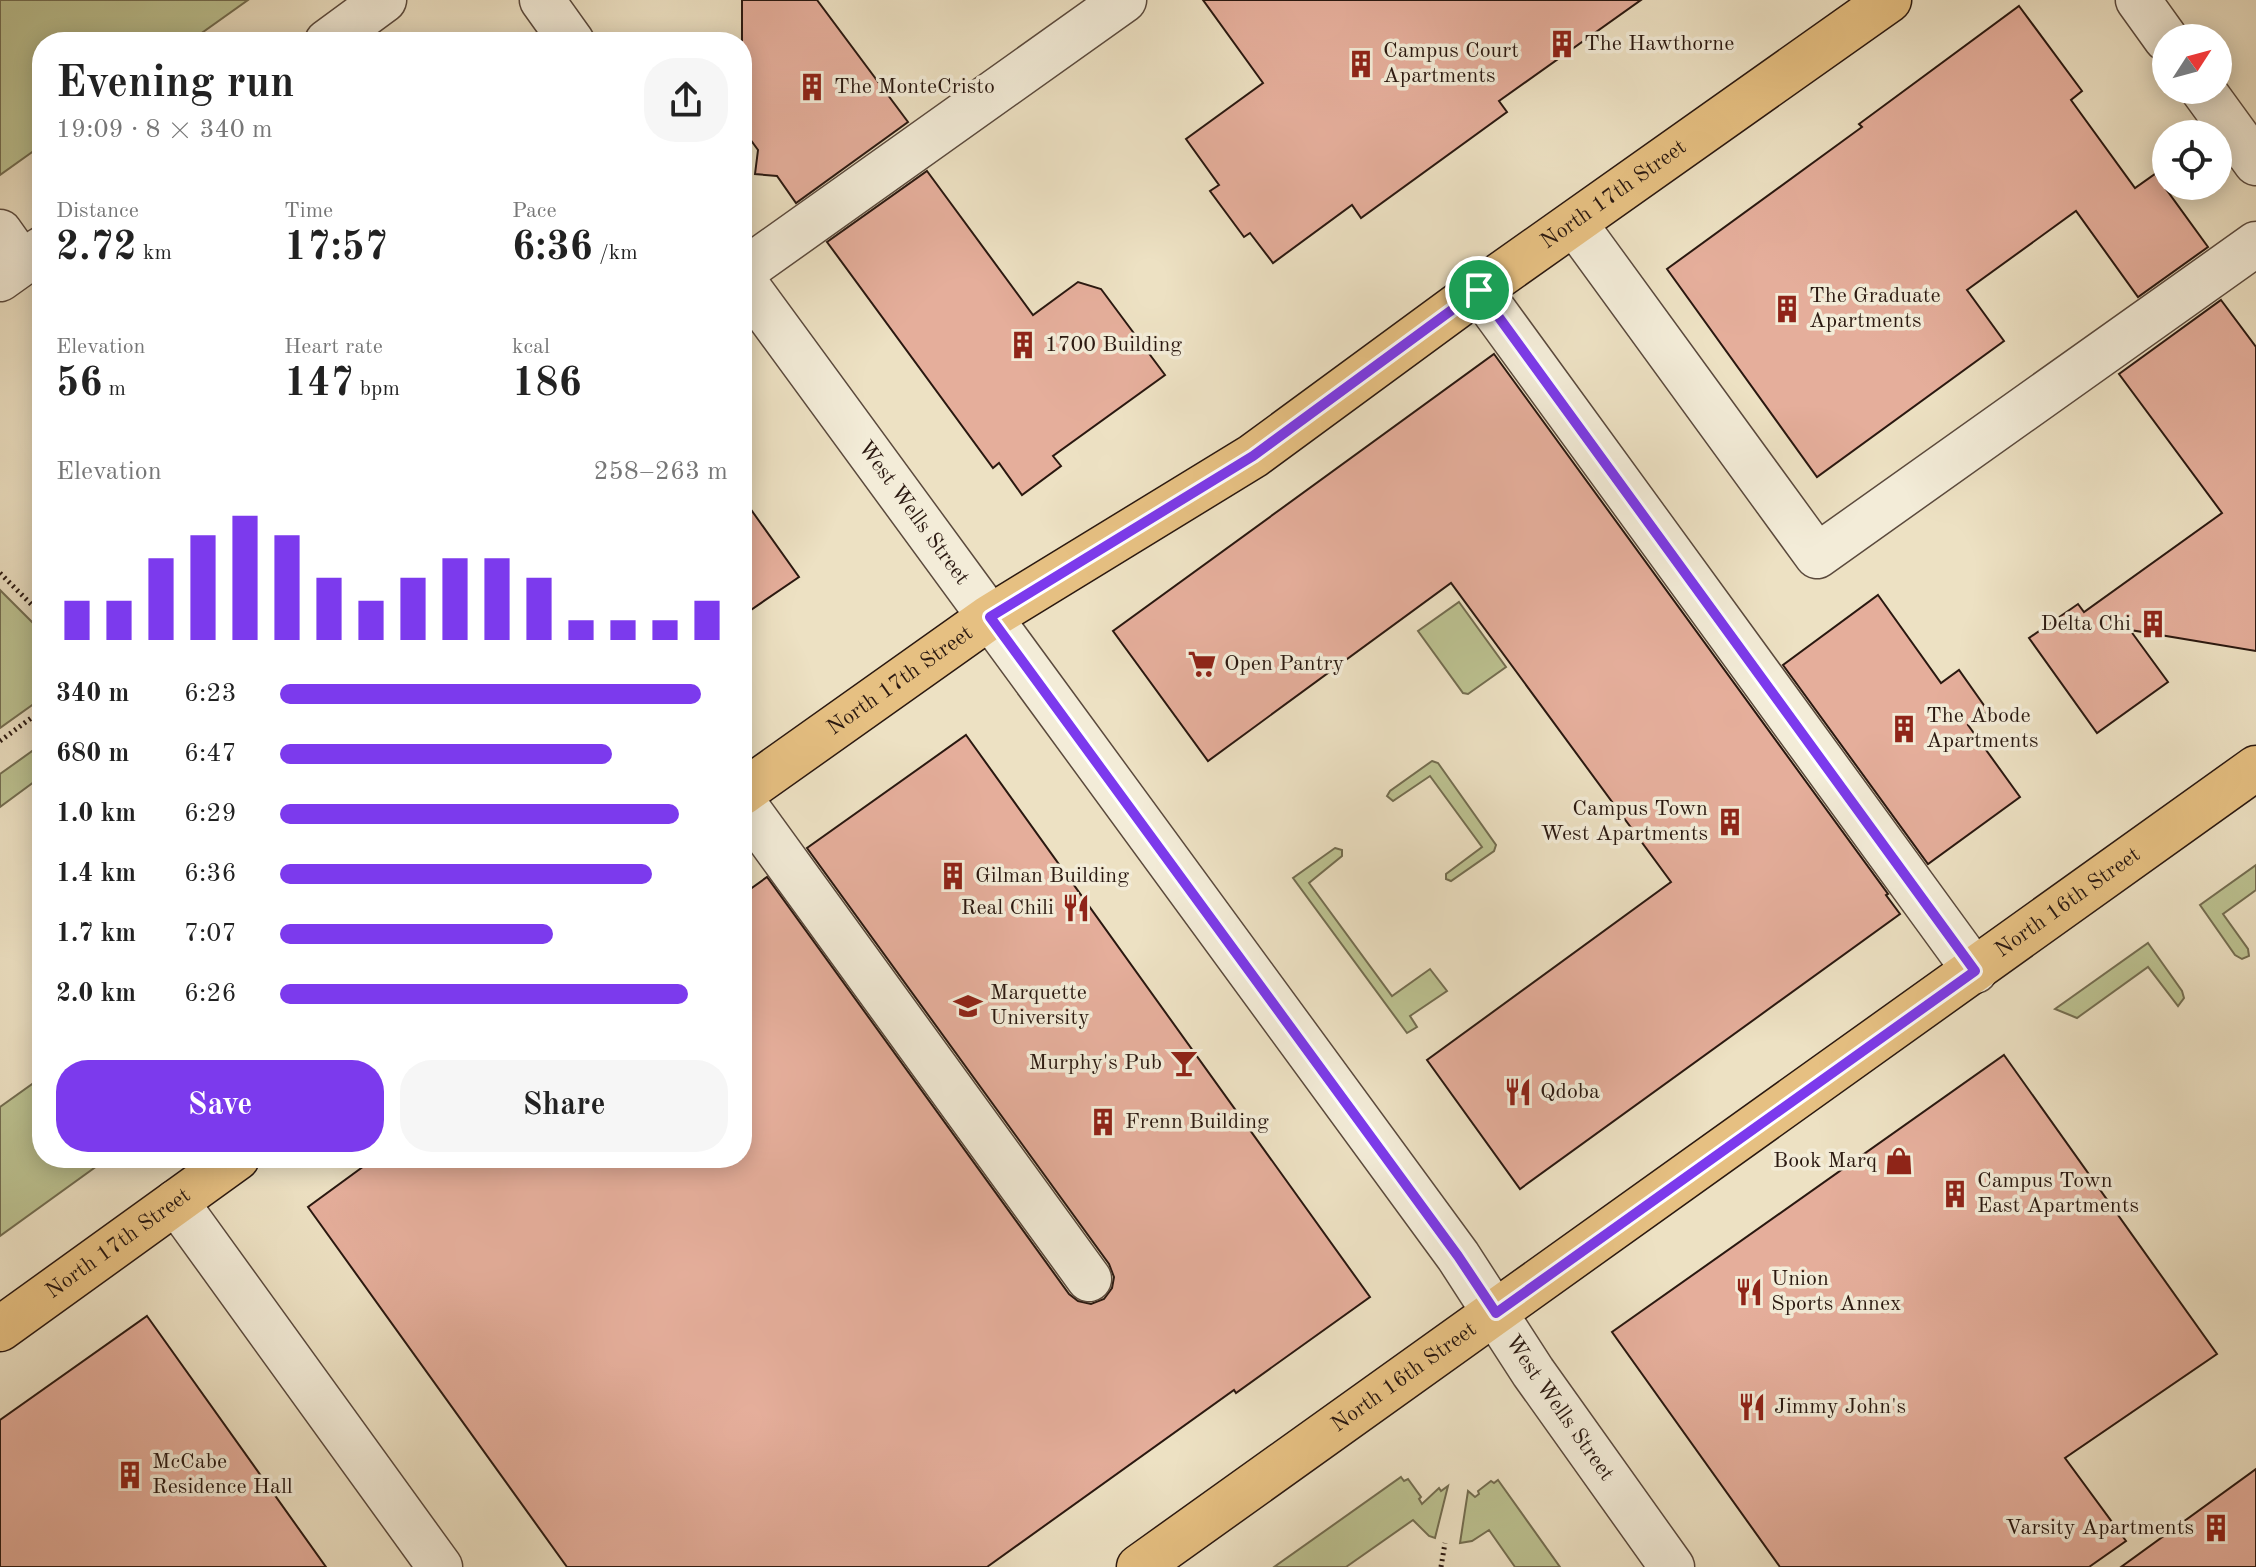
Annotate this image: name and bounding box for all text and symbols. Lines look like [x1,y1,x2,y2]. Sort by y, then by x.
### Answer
north arrow [2152,24,2232,104]
map controls [2152,24,2232,200]
building icon: The Hawthorne [1547,29,1577,59]
place label: The Hawthorne [1584,33,1734,55]
place label: Campus Court Apartments [1383,40,1519,87]
building icon: Campus Court Apartments [1346,49,1376,79]
button: share [644,58,728,142]
text: Evening run [56,62,294,106]
building icon: The MonteCristo [797,72,827,102]
place label: The MonteCristo [834,76,995,98]
text: 19:09 · 8 × 340 m [56,117,273,143]
button: locate [2152,120,2232,200]
street label: North 17th Street [1537,136,1691,253]
text: Distance [56,200,139,222]
text: Time [284,200,333,222]
text: Pace [512,200,557,222]
text: 2.72 [56,229,137,269]
text: 17:57 [284,229,388,269]
text: 6:36 [512,229,593,269]
text: km [137,242,172,264]
text: /km [593,242,638,264]
pin [1445,256,1513,324]
icon: arrive [1457,268,1501,312]
place label: The Graduate Apartments [1809,285,1941,332]
building icon: The Graduate Apartments [1772,294,1802,324]
building icon: 1700 Building [1008,330,1038,360]
place label: 1700 Building [1045,334,1182,356]
text: Elevation [56,336,146,358]
text: Heart rate [284,336,383,358]
text: kcal [512,336,550,358]
text: 56 [56,365,102,405]
text: 147 [284,365,354,405]
text: 186 [512,365,582,405]
text: m [102,378,126,400]
text: bpm [354,378,400,400]
street label: West Wells Street [854,437,973,589]
text: Elevation [56,459,162,485]
text: 258–263 m [593,459,728,485]
building icon: Delta Chi [2138,609,2168,639]
place label: Delta Chi [2040,613,2131,635]
street label: North 17th Street [824,622,977,740]
supermarket icon: Open Pantry [1187,649,1217,679]
place label: Open Pantry [1224,653,1344,675]
text: 340 m [56,681,129,707]
text: 6:23 [184,681,237,707]
place label: The Abode Apartments [1926,705,2039,752]
building icon: The Abode Apartments [1889,714,1919,744]
text: 680 m [56,741,129,767]
text: 6:47 [184,741,237,767]
place label: Campus Town West Apartments [1541,798,1708,845]
text: 1.0 km [56,801,136,827]
text: 6:29 [184,801,237,827]
building icon: Campus Town West Apartments [1715,807,1745,837]
street label: North 16th Street [1991,843,2144,962]
text: 1.4 km [56,861,136,887]
text: 6:36 [184,861,237,887]
building icon: Gilman Building [938,861,968,891]
place label: Gilman Building [975,865,1129,887]
restaurant icon: Real Chili [1061,893,1091,923]
place label: Real Chili [961,897,1054,919]
text: 1.7 km [56,921,136,947]
text: 7:07 [184,921,237,947]
text: 2.0 km [56,981,136,1007]
text: 6:26 [184,981,237,1007]
place label: Marquette University [990,982,1090,1029]
school or university icon: Marquette University [953,991,983,1021]
bar icon: Murphy's Pub [1169,1048,1199,1078]
place label: Murphy's Pub [1029,1052,1162,1074]
button: Save [56,1060,384,1152]
button: Share [400,1060,728,1152]
restaurant icon: Qdoba [1503,1077,1533,1107]
place label: Qdoba [1540,1081,1600,1103]
building icon: Frenn Building [1088,1107,1118,1137]
place label: Frenn Building [1125,1111,1269,1133]
shop icon: Book Marq [1884,1146,1914,1176]
place label: Book Marq [1773,1150,1877,1172]
place label: Campus Town East Apartments [1977,1170,2139,1217]
building icon: Campus Town East Apartments [1940,1179,1970,1209]
street label: North 17th Street [42,1184,195,1303]
place label: Union Sports Annex [1771,1268,1902,1315]
restaurant icon: Union Sports Annex [1734,1277,1764,1307]
street label: North 16th Street [1328,1318,1481,1436]
street label: West Wells Street [1501,1331,1618,1485]
restaurant icon: Jimmy John's [1737,1392,1767,1422]
place label: Jimmy John's [1774,1396,1906,1418]
place label: McCabe Residence Hall [152,1451,293,1498]
building icon: McCabe Residence Hall [115,1460,145,1490]
building icon: Varsity Apartments [2201,1513,2231,1543]
place label: Varsity Apartments [2005,1517,2194,1539]

